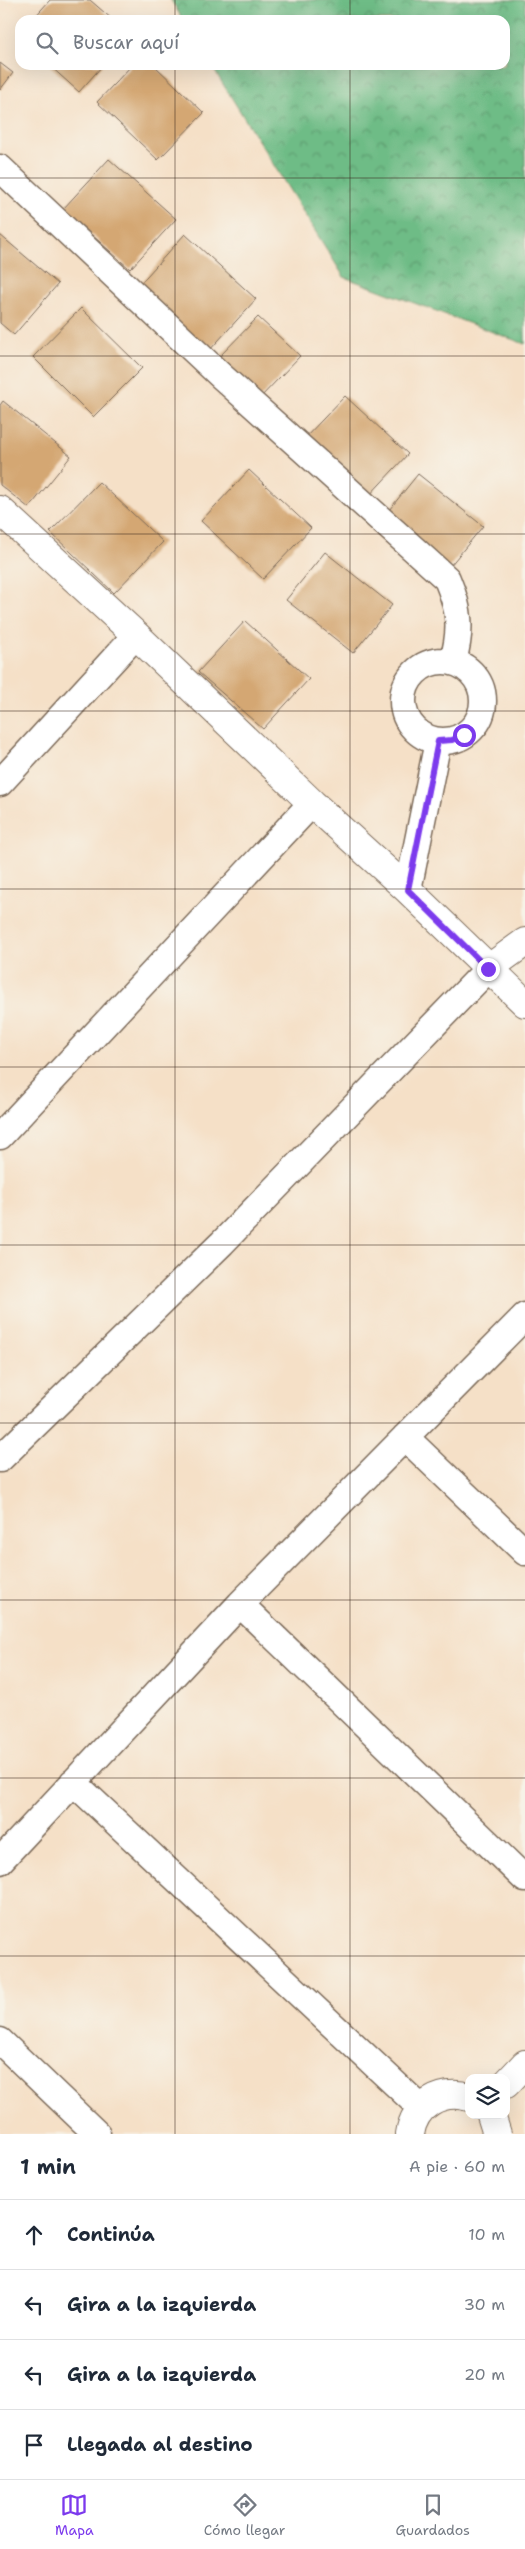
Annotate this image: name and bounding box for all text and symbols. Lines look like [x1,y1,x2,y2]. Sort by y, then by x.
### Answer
search box [15,15,510,70]
icon: search [33,29,61,57]
text: Buscar aquí [73,30,179,55]
route start [453,724,476,747]
route end [477,958,500,981]
map controls [465,2074,510,2119]
button: layers [465,2074,510,2119]
text: 1 min [20,2153,76,2181]
text: A pie · 60 m [409,2156,505,2177]
icon: ahead [20,2221,48,2249]
text: Continúa [67,2222,155,2247]
text: 10 m [468,2224,505,2245]
icon: left [20,2291,48,2319]
text: Gira a la izquierda [67,2292,256,2317]
text: 30 m [464,2294,505,2315]
icon: left [20,2361,48,2389]
text: Gira a la izquierda [67,2362,256,2387]
text: 20 m [464,2364,505,2385]
icon: arrive [20,2431,48,2459]
text: Llegada al destino [67,2432,253,2457]
tab: Mapa [55,2491,94,2539]
tab: Cómo llegar [204,2491,285,2539]
tab: Guardados [395,2491,470,2539]

